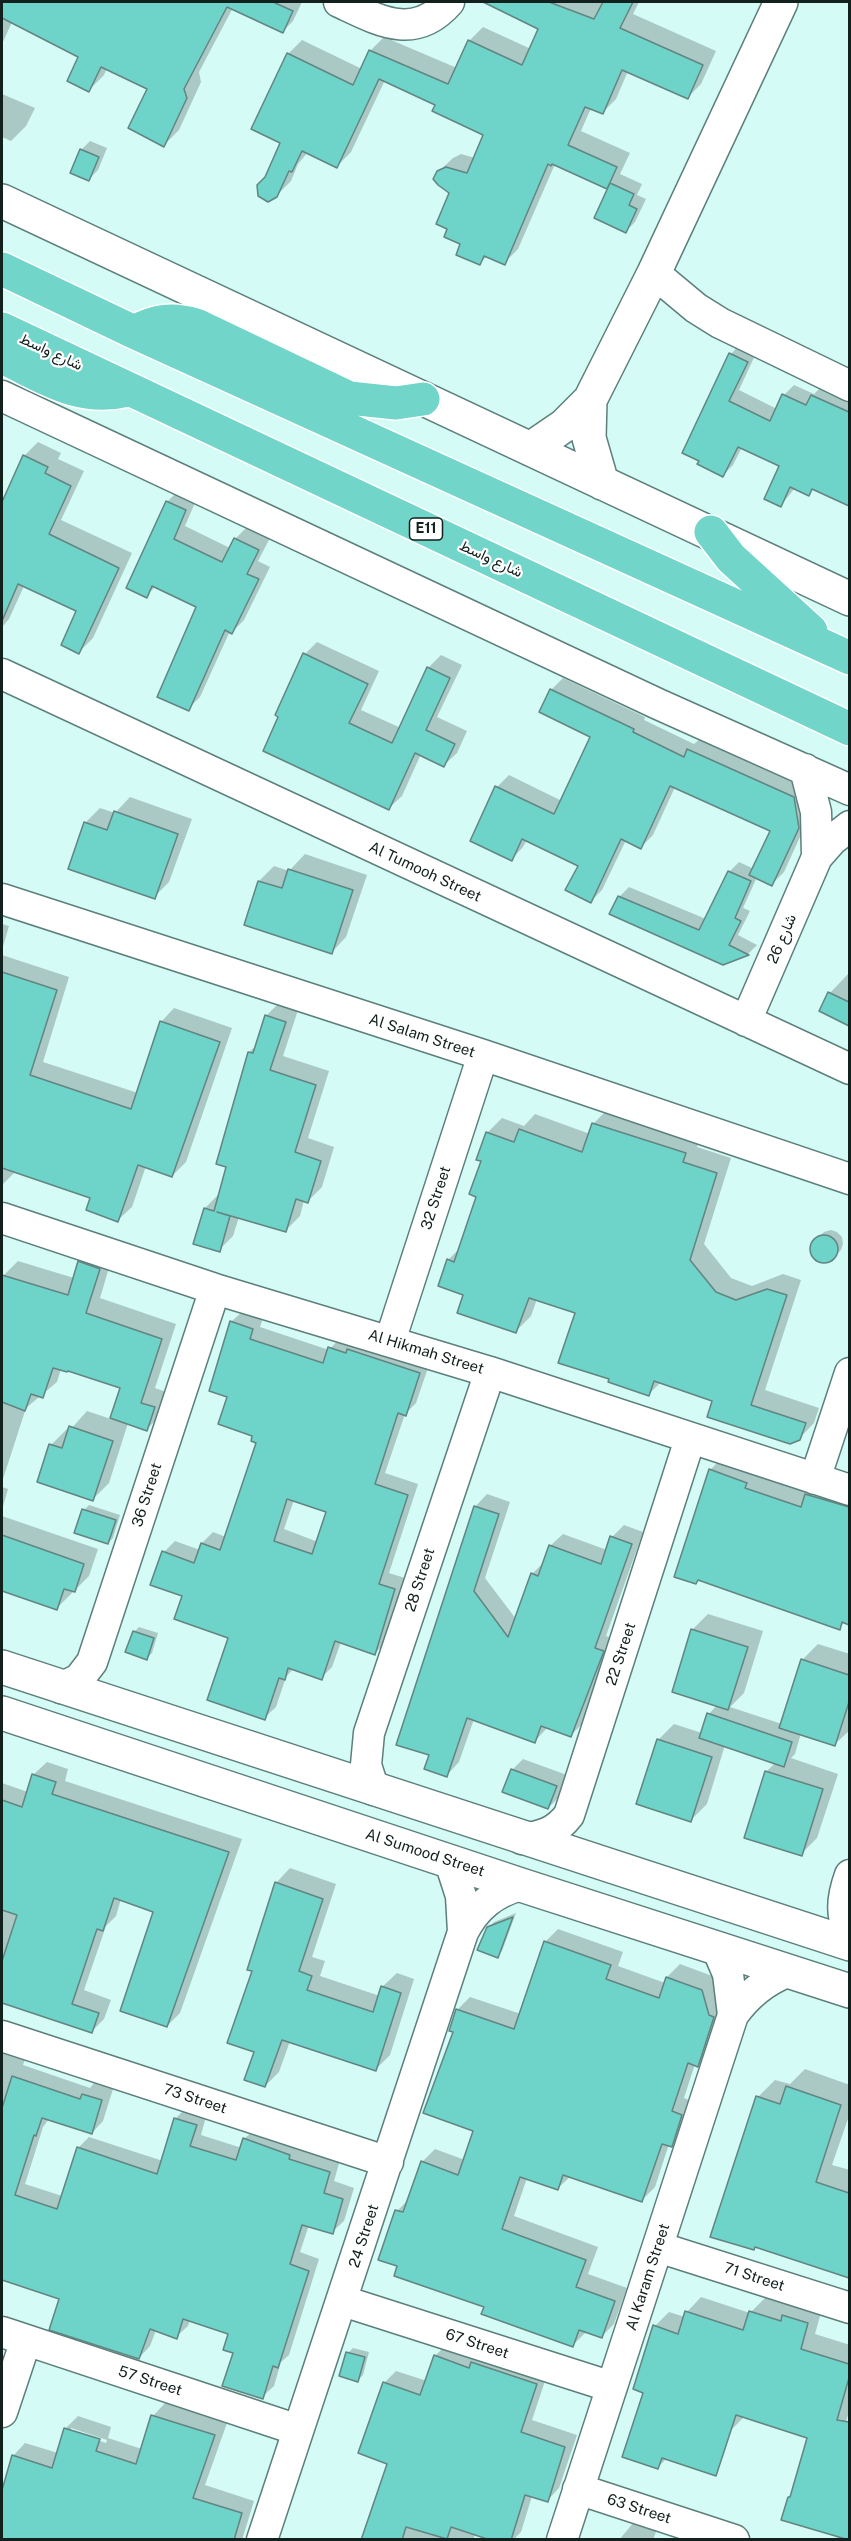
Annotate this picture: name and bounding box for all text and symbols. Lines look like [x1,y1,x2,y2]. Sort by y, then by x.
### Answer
street label: شارع واسط [17,330,85,374]
road number: E11 [410,518,442,540]
street label: شارع واسط [457,537,525,581]
street label: Al Tumooh Street [366,838,484,906]
street label: شارع 26 [764,912,800,966]
street label: Al Salam Street [367,1010,477,1062]
street label: 32 Street [417,1164,455,1232]
street label: Al Hikmah Street [366,1326,486,1378]
street label: 36 Street [128,1461,166,1529]
street label: 28 Street [401,1546,439,1614]
street label: 22 Street [602,1620,640,1688]
street label: Al Sumood Street [363,1825,487,1881]
street label: 73 Street [161,2080,229,2118]
street label: 24 Street [345,2202,383,2270]
street label: Al Karam Street [622,2221,674,2333]
street label: 71 Street [721,2259,787,2295]
street label: 67 Street [443,2325,511,2363]
street label: 57 Street [116,2362,184,2400]
street label: 63 Street [605,2490,673,2528]

